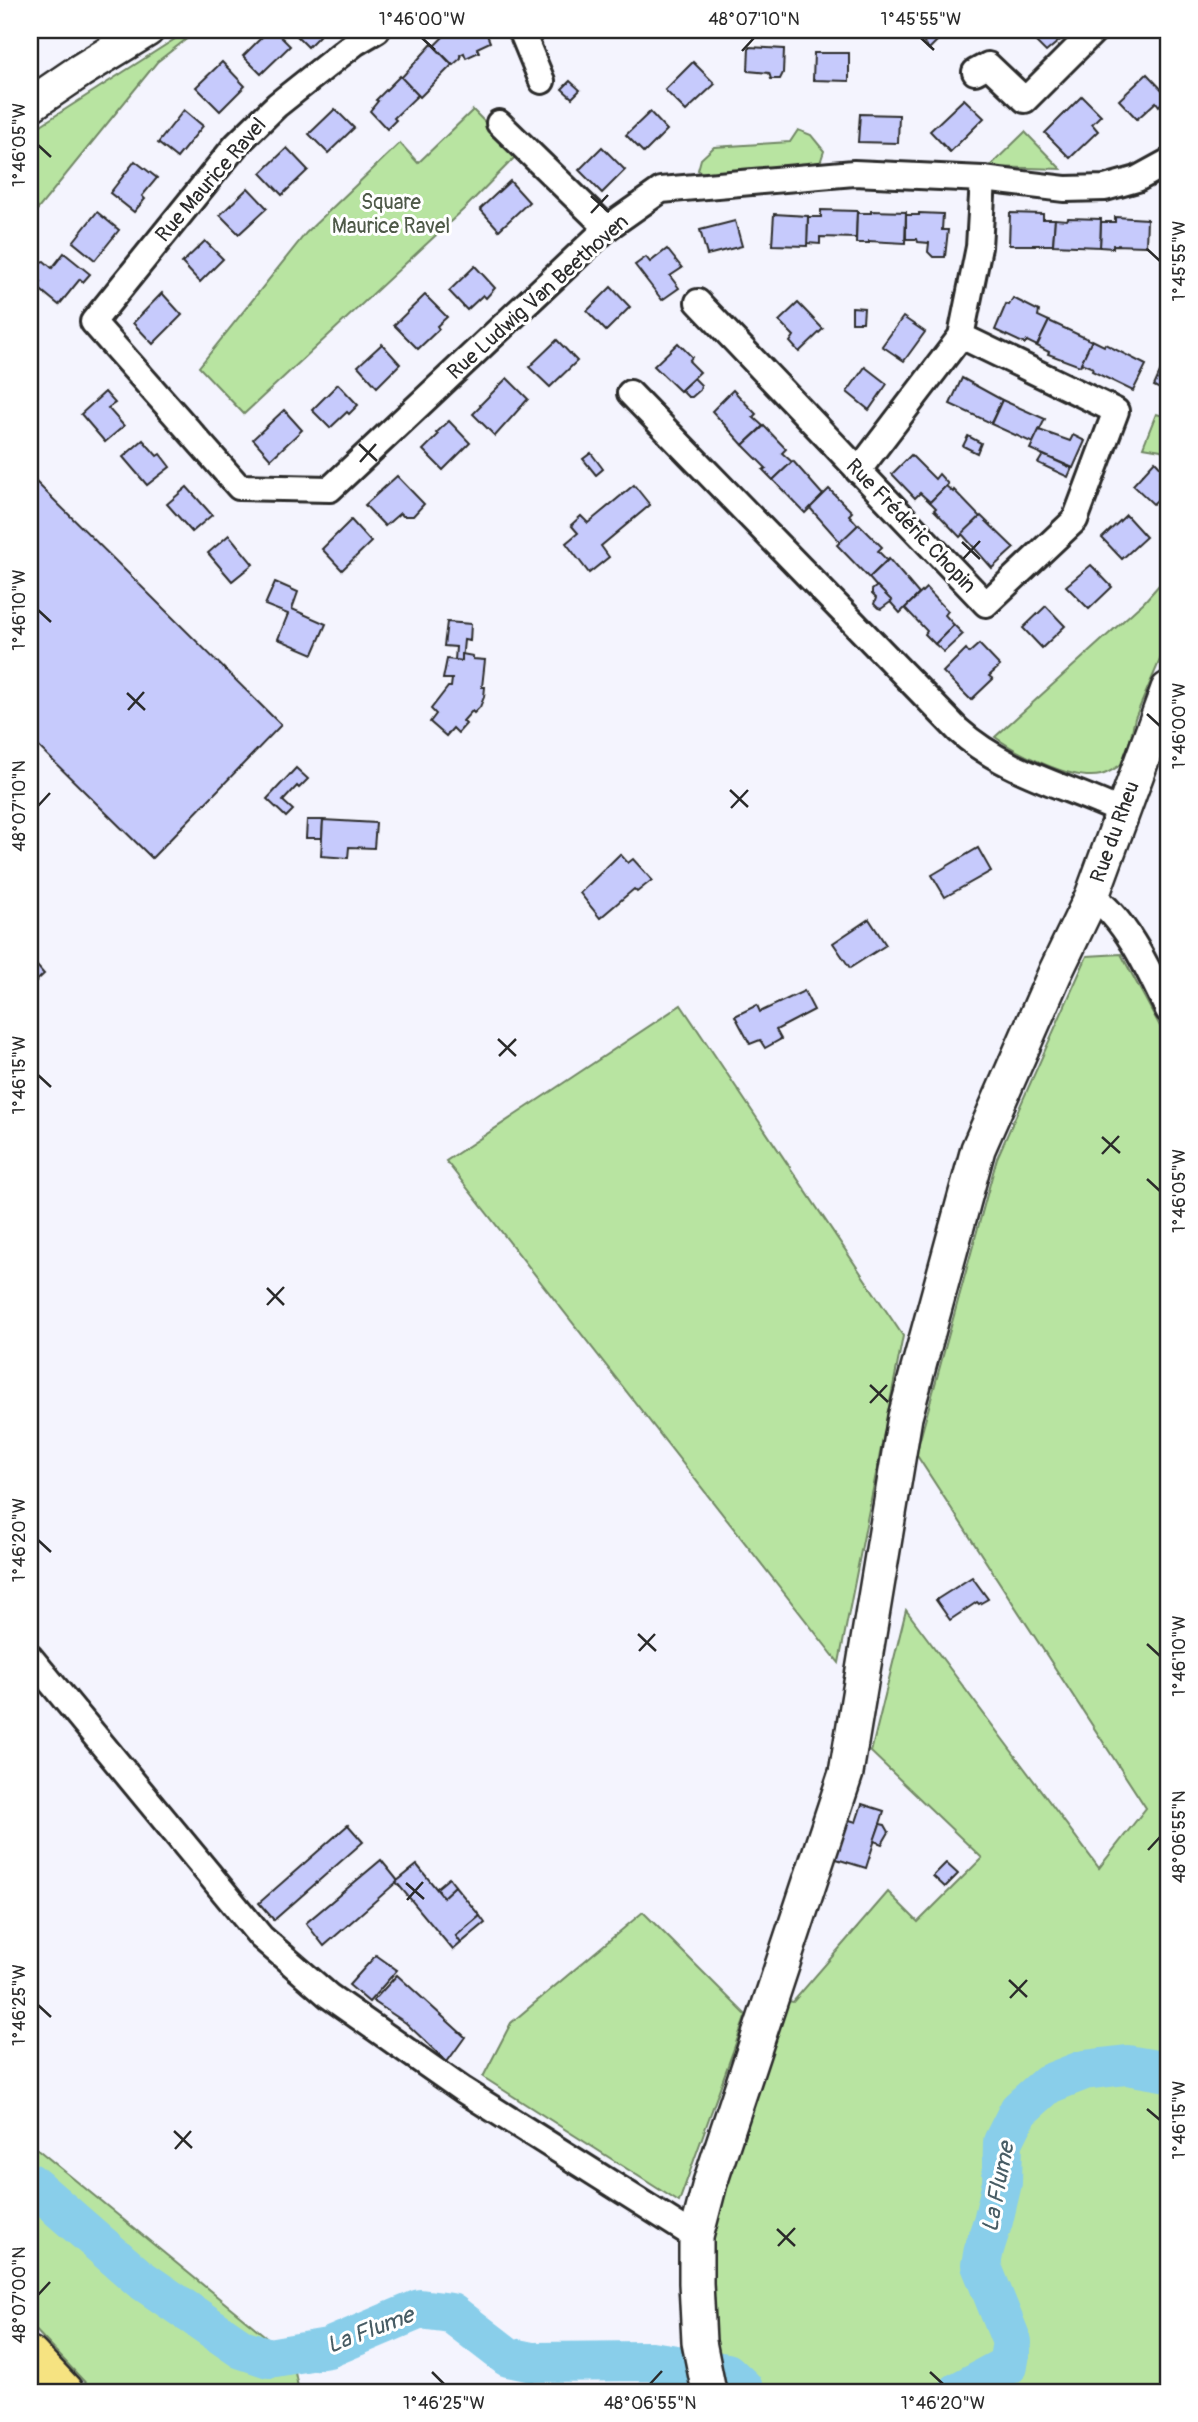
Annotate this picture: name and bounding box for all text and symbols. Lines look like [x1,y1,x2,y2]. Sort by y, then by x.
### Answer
text: 1°46'00"W [379,8,465,31]
text: 48°07'10"N [708,8,800,31]
text: 1°45'55"W [881,8,961,31]
text: 1°46'05"W [8,103,31,187]
street label: Rue Maurice Ravel [150,112,272,248]
park label: Square Maurice Ravel [332,189,450,240]
street label: Rue Ludwig Van Beethoven [442,208,634,386]
text: 1°45'55"W [1168,221,1191,301]
street label: Rue Frédéric Chopin [840,453,982,599]
text: 1°46'10"W [8,569,31,651]
text: 1°46'00"W [1168,683,1191,769]
text: 48°07'10"N [8,760,31,852]
street label: Rue du Rheu [1084,778,1146,886]
text: 1°46'15"W [8,1036,31,1114]
text: 1°46'05"W [1168,1149,1191,1233]
text: 1°46'20"W [8,1498,31,1582]
text: 1°46'10"W [1168,1615,1191,1697]
text: 48°06'55"N [1168,1791,1191,1883]
text: 1°46'25"W [8,1964,31,2046]
text: 1°46'15"W [1168,2081,1191,2159]
water label: La Flume [975,2137,1021,2234]
text: 48°07'00"N [8,2247,31,2343]
water label: La Flume [323,2299,420,2360]
text: 1°46'25"W [403,2392,485,2415]
text: 48°06'55"N [604,2392,696,2415]
text: 1°46'20"W [901,2392,985,2415]

